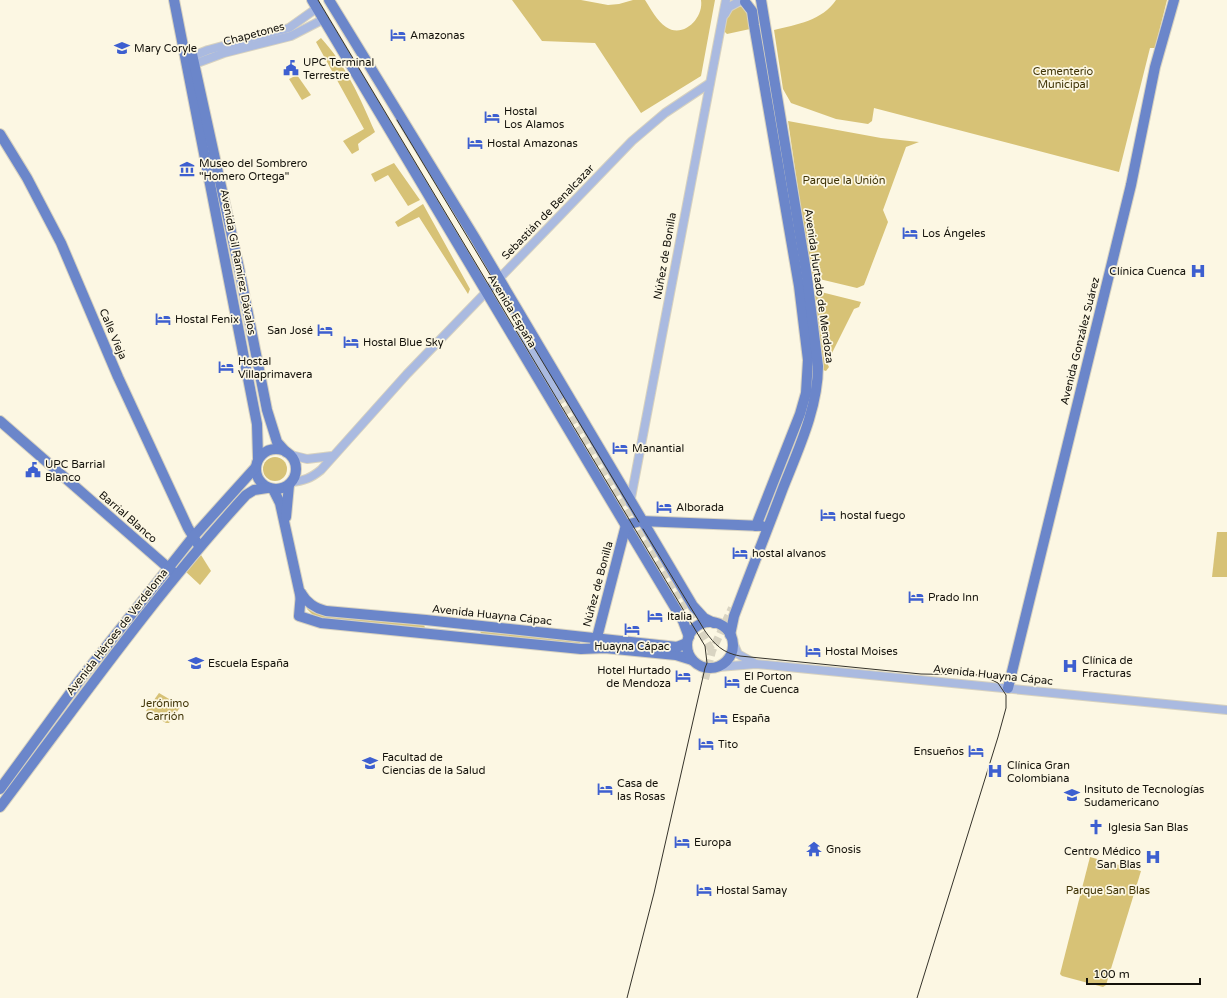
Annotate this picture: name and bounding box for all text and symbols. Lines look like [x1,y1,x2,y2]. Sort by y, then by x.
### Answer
street label: Chapetones [222,20,286,48]
hotel icon: Amazonas [389,26,407,44]
place label: Amazonas [410,29,465,42]
school or university icon: Mary Coryle [113,39,131,57]
place label: Mary Coryle [134,42,197,55]
place label: UPC Terminal Terrestre [303,56,374,82]
public building icon: UPC Terminal Terrestre [282,59,300,77]
park label: Cementerio Municipal [1033,65,1094,91]
place label: Hostal Los Alamos [504,105,564,131]
hotel icon: Hostal Los Alamos [483,108,501,126]
hotel icon: Hostal Amazonas [466,134,484,152]
place label: Hostal Amazonas [487,137,578,150]
place label: Museo del Sombrero "Homero Ortega" [199,157,308,183]
museum icon: Museo del Sombrero "Homero Ortega" [178,160,196,178]
street label: Sebastián de Benalcazar [499,161,597,262]
park label: Parque la Unión [803,174,885,187]
street label: Avenida Gil Ramírez Dávalos [217,188,259,336]
street label: Avenida Hurtado de Mendoza [802,208,836,364]
street label: Núñez de Bonilla [651,212,679,300]
hotel icon: Los Ángeles [901,224,919,242]
place label: Los Ángeles [922,226,985,240]
hospital icon: Clínica Cuenca [1189,262,1207,280]
place label: Clínica Cuenca [1109,265,1186,278]
street label: Avenida España [485,272,539,350]
street label: Avenida González Suárez [1058,275,1102,406]
street label: Calle Vieja [96,307,130,361]
hotel icon: Hostal Fenix [154,310,172,328]
place label: Hostal Fenix [175,313,239,326]
hotel icon: San José [316,321,334,339]
place label: San José [267,324,313,337]
hotel icon: Hostal Blue Sky [342,333,360,351]
place label: Hostal Blue Sky [363,336,444,349]
place label: Hostal Villaprimavera [238,355,312,381]
hotel icon: Hostal Villaprimavera [217,358,235,376]
hotel icon: Manantial [611,439,629,457]
place label: Manantial [632,442,684,455]
place label: UPC Barrial Blanco [45,458,105,484]
public building icon: UPC Barrial Blanco [24,461,42,479]
street label: Barrial Blanco [96,488,160,546]
hotel icon: Alborada [655,498,673,516]
place label: Alborada [676,501,724,514]
hotel icon: hostal fuego [819,506,837,524]
place label: hostal fuego [840,509,906,522]
street label: Núñez de Bonilla [580,540,616,628]
hotel icon: hostal alvanos [731,544,749,562]
place label: hostal alvanos [752,547,826,560]
street label: Avenida Héroes de Verdeloma [64,566,170,698]
hotel icon: Prado Inn [907,588,925,606]
place label: Prado Inn [928,591,979,604]
street label: Avenida Huayna Cápac [431,602,553,628]
hotel icon: Italia [646,607,664,625]
place label: Italia [667,610,692,623]
hotel icon: Huayna Cápac [623,620,641,638]
place label: Huayna Cápac [594,640,670,653]
hotel icon: Hostal Moises [804,642,822,660]
place label: Hostal Moises [825,645,898,658]
school or university icon: Escuela España [187,654,205,672]
place label: Clínica de Fracturas [1082,654,1133,680]
place label: Escuela España [208,657,289,670]
hospital icon: Clínica de Fracturas [1061,657,1079,675]
street label: Avenida Huayna Cápac [932,662,1054,688]
place label: Hotel Hurtado de Mendoza [597,664,671,690]
hotel icon: Hotel Hurtado de Mendoza [674,667,692,685]
place label: El Porton de Cuenca [744,670,799,696]
hotel icon: El Porton de Cuenca [723,673,741,691]
park label: Jerónimo Carrión [141,697,189,723]
hotel icon: España [711,709,729,727]
place label: España [732,712,770,725]
hotel icon: Tito [697,735,715,753]
place label: Tito [718,738,738,751]
hotel icon: Ensueños [967,742,985,760]
place label: Ensueños [913,745,964,758]
place label: Facultad de Ciencias de la Salud [382,751,485,777]
school or university icon: Facultad de Ciencias de la Salud [361,754,379,772]
place label: Clínica Gran Colombiana [1007,759,1070,785]
hospital icon: Clínica Gran Colombiana [986,762,1004,780]
place label: Casa de las Rosas [617,777,665,803]
hotel icon: Casa de las Rosas [596,780,614,798]
place label: Insituto de Tecnologías Sudamericano [1084,783,1204,809]
school or university icon: Insituto de Tecnologías Sudamericano [1063,786,1081,804]
church icon: Iglesia San Blas [1087,818,1105,836]
place label: Iglesia San Blas [1108,821,1188,834]
hotel icon: Europa [673,833,691,851]
place label: Europa [694,836,731,849]
temple icon: Gnosis [805,840,823,858]
place label: Gnosis [826,843,861,856]
place label: Centro Médico San Blas [1064,845,1141,871]
hospital icon: Centro Médico San Blas [1144,848,1162,866]
hotel icon: Hostal Samay [695,881,713,899]
place label: Hostal Samay [716,884,787,897]
park label: Parque San Blas [1066,884,1150,897]
scale bar [1087,960,1200,986]
text: 100 m [1093,967,1130,981]

